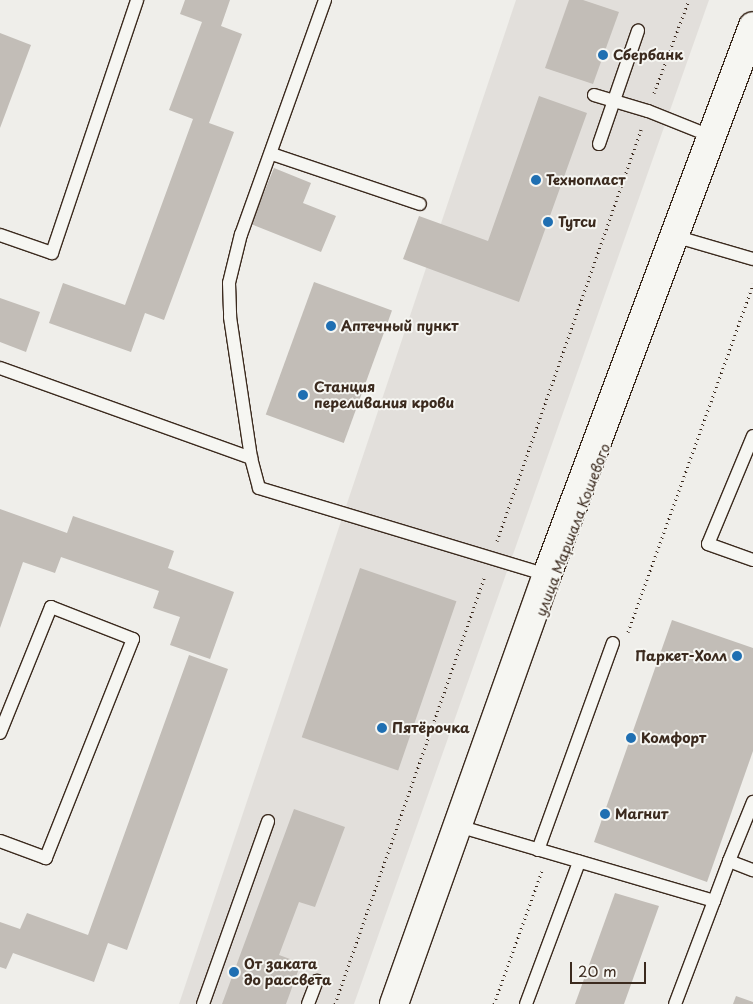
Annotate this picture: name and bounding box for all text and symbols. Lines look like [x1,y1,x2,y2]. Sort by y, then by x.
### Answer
place label: Сбербанк [613,47,683,63]
marker: Сбербанк [597,49,609,61]
place label: Технопласт [546,172,625,188]
marker: Технопласт [530,174,542,186]
place label: Тутси [558,214,596,230]
marker: Тутси [542,216,554,228]
place label: Аптечный пункт [341,318,458,334]
marker: Аптечный пункт [325,320,337,332]
place label: Станция переливания крови [314,379,455,412]
marker: Станция переливания крови [296,388,310,402]
street label: улица Маршала Кошевого [532,440,614,620]
place label: Паркет-Холл [635,648,727,664]
marker: Паркет-Холл [731,650,743,662]
place label: Пятёрочка [392,720,470,736]
marker: Пятёрочка [376,722,388,734]
place label: Комфорт [641,730,706,746]
marker: Комфорт [625,732,637,744]
place label: Магнит [615,806,668,822]
marker: Магнит [599,808,611,820]
scale bar [573,952,649,984]
place label: От заката до рассвета [244,956,332,989]
text: 20 m [578,959,617,982]
marker: От заката до рассвета [228,966,240,978]

